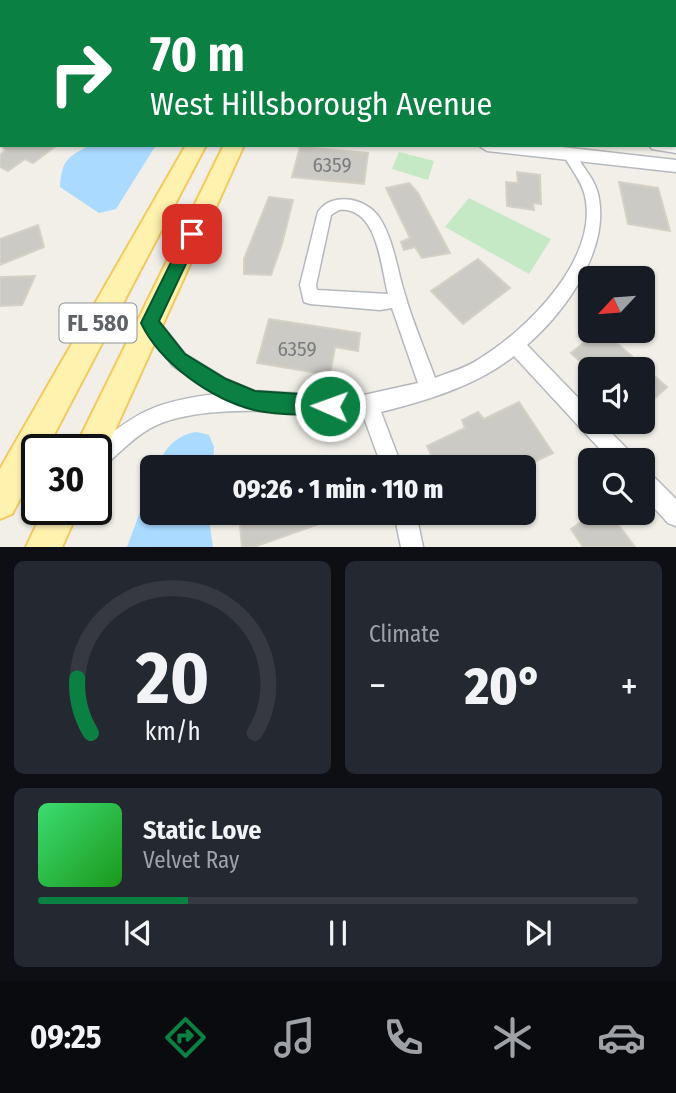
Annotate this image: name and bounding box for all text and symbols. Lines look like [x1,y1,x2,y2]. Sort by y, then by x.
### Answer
text: 70 m [150,25,245,84]
icon: right [35,28,126,119]
text: West Hillsborough Avenue [150,85,492,123]
house number: 6359 [312,152,352,178]
pin [162,204,222,264]
icon: arrive [173,215,211,253]
north arrow [578,266,654,343]
map controls [578,266,655,525]
road number: FL 580 [60,304,136,342]
house number: 6359 [277,336,317,362]
button: sound [578,357,655,434]
position arrow [293,369,367,443]
speed limit sign: 30 [21,434,112,525]
button: search [578,448,655,525]
text: 09:26 · 1 min · 110 m [233,474,443,505]
text: Climate [369,620,440,648]
text: 20 [135,636,209,723]
text: 20° [465,655,542,718]
text: − [369,663,386,709]
text: + [621,663,638,709]
text: km/h [145,717,200,747]
text: Static Love [143,815,261,846]
text: Velvet Ray [143,846,239,874]
icon: previous [119,914,157,952]
icon: pause [319,914,357,952]
icon: next [519,914,557,952]
icon: directions [161,1013,210,1062]
icon: music [270,1013,319,1062]
icon: phone [379,1013,428,1062]
icon: climate [488,1013,537,1062]
icon: car [597,1013,646,1062]
text: 09:25 [30,1018,102,1056]

